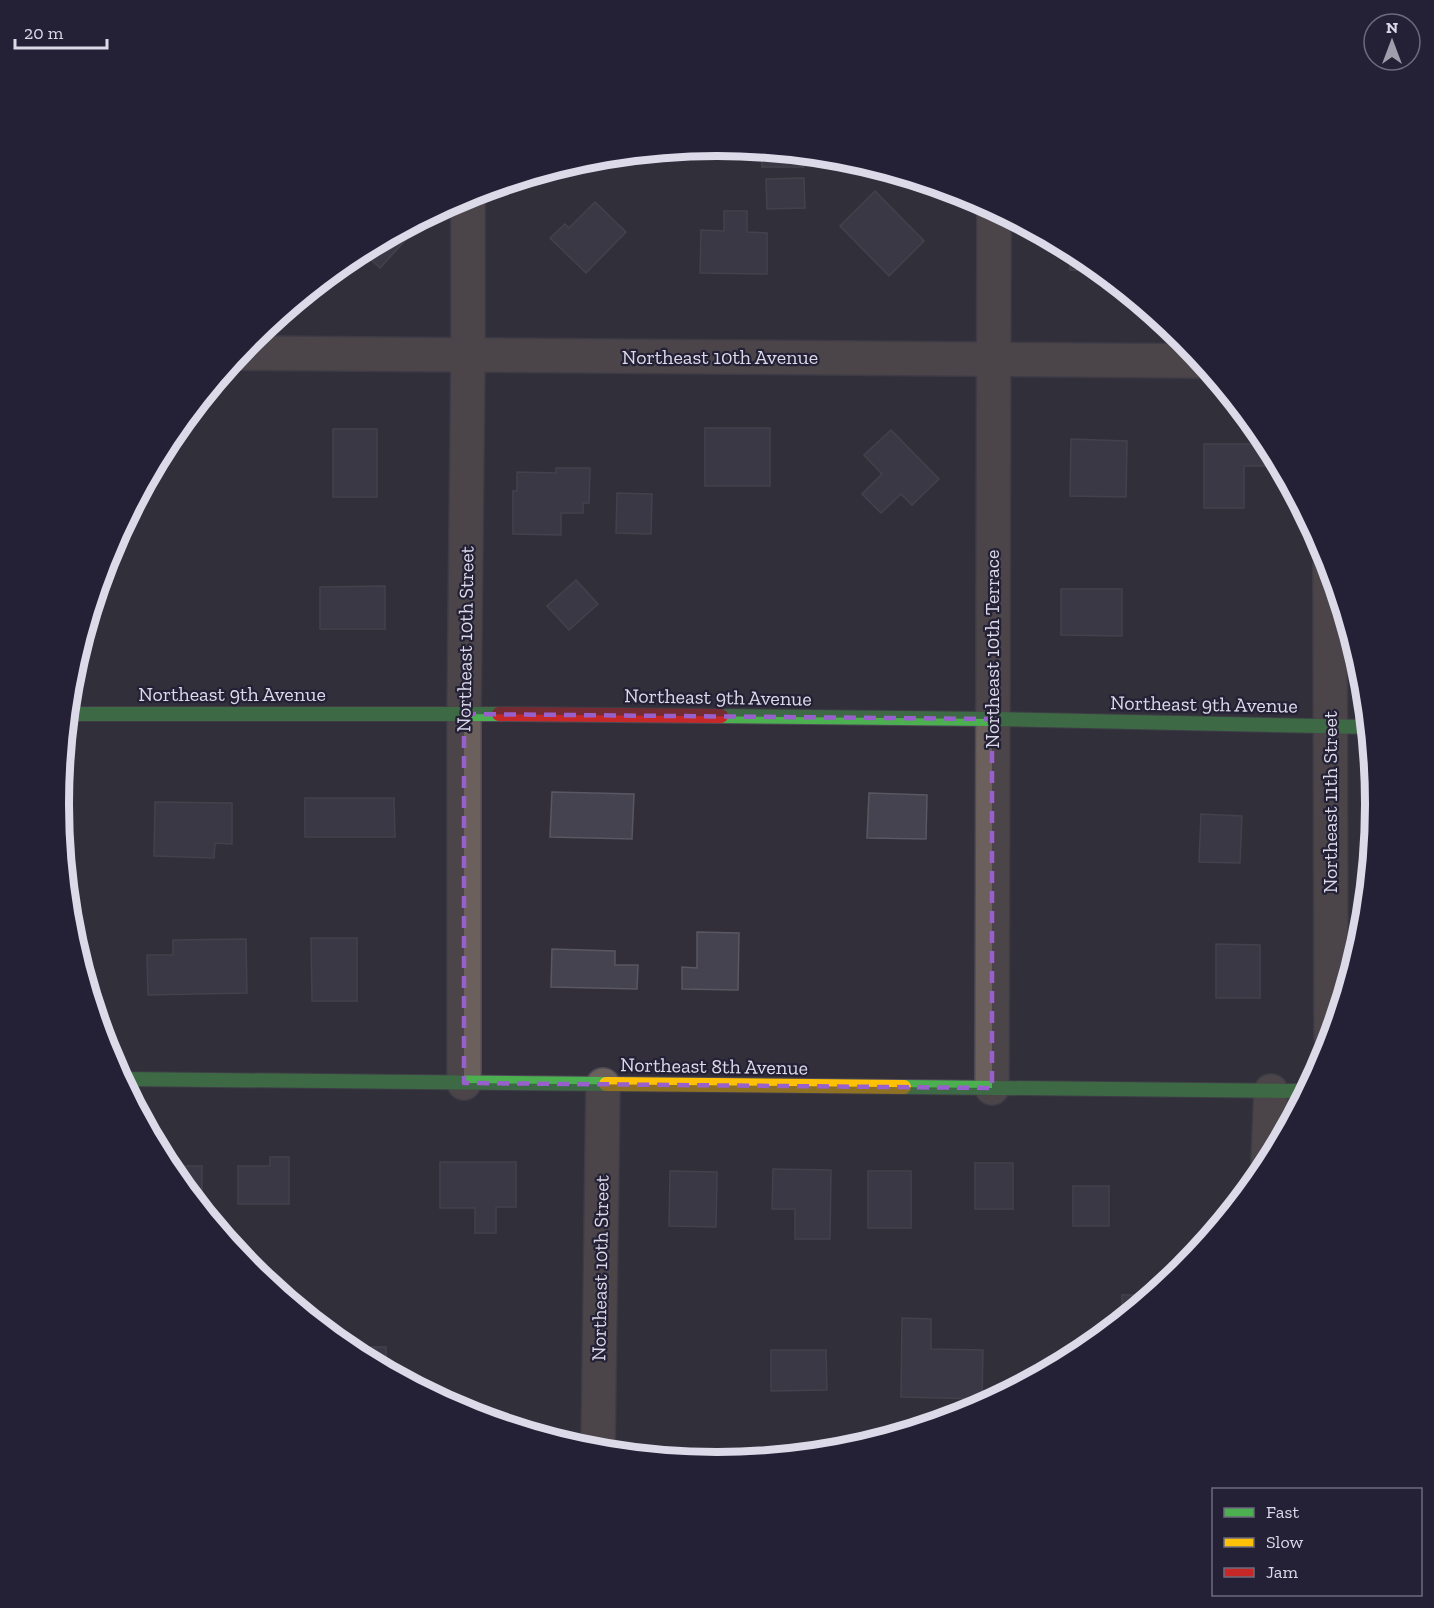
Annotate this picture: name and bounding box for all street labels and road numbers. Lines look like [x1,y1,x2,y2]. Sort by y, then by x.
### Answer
street label: Northeast 10th Avenue [622,345,818,369]
street label: Northeast 10th Street [451,545,479,732]
street label: Northeast 10th Terrace [980,550,1004,748]
street label: Northeast 9th Avenue [138,682,326,706]
street label: Northeast 9th Avenue [624,683,812,711]
street label: Northeast 9th Avenue [1110,690,1298,718]
street label: Northeast 11th Street [1318,710,1342,893]
street label: Northeast 8th Avenue [620,1052,808,1080]
street label: Northeast 10th Street [586,1174,614,1361]

